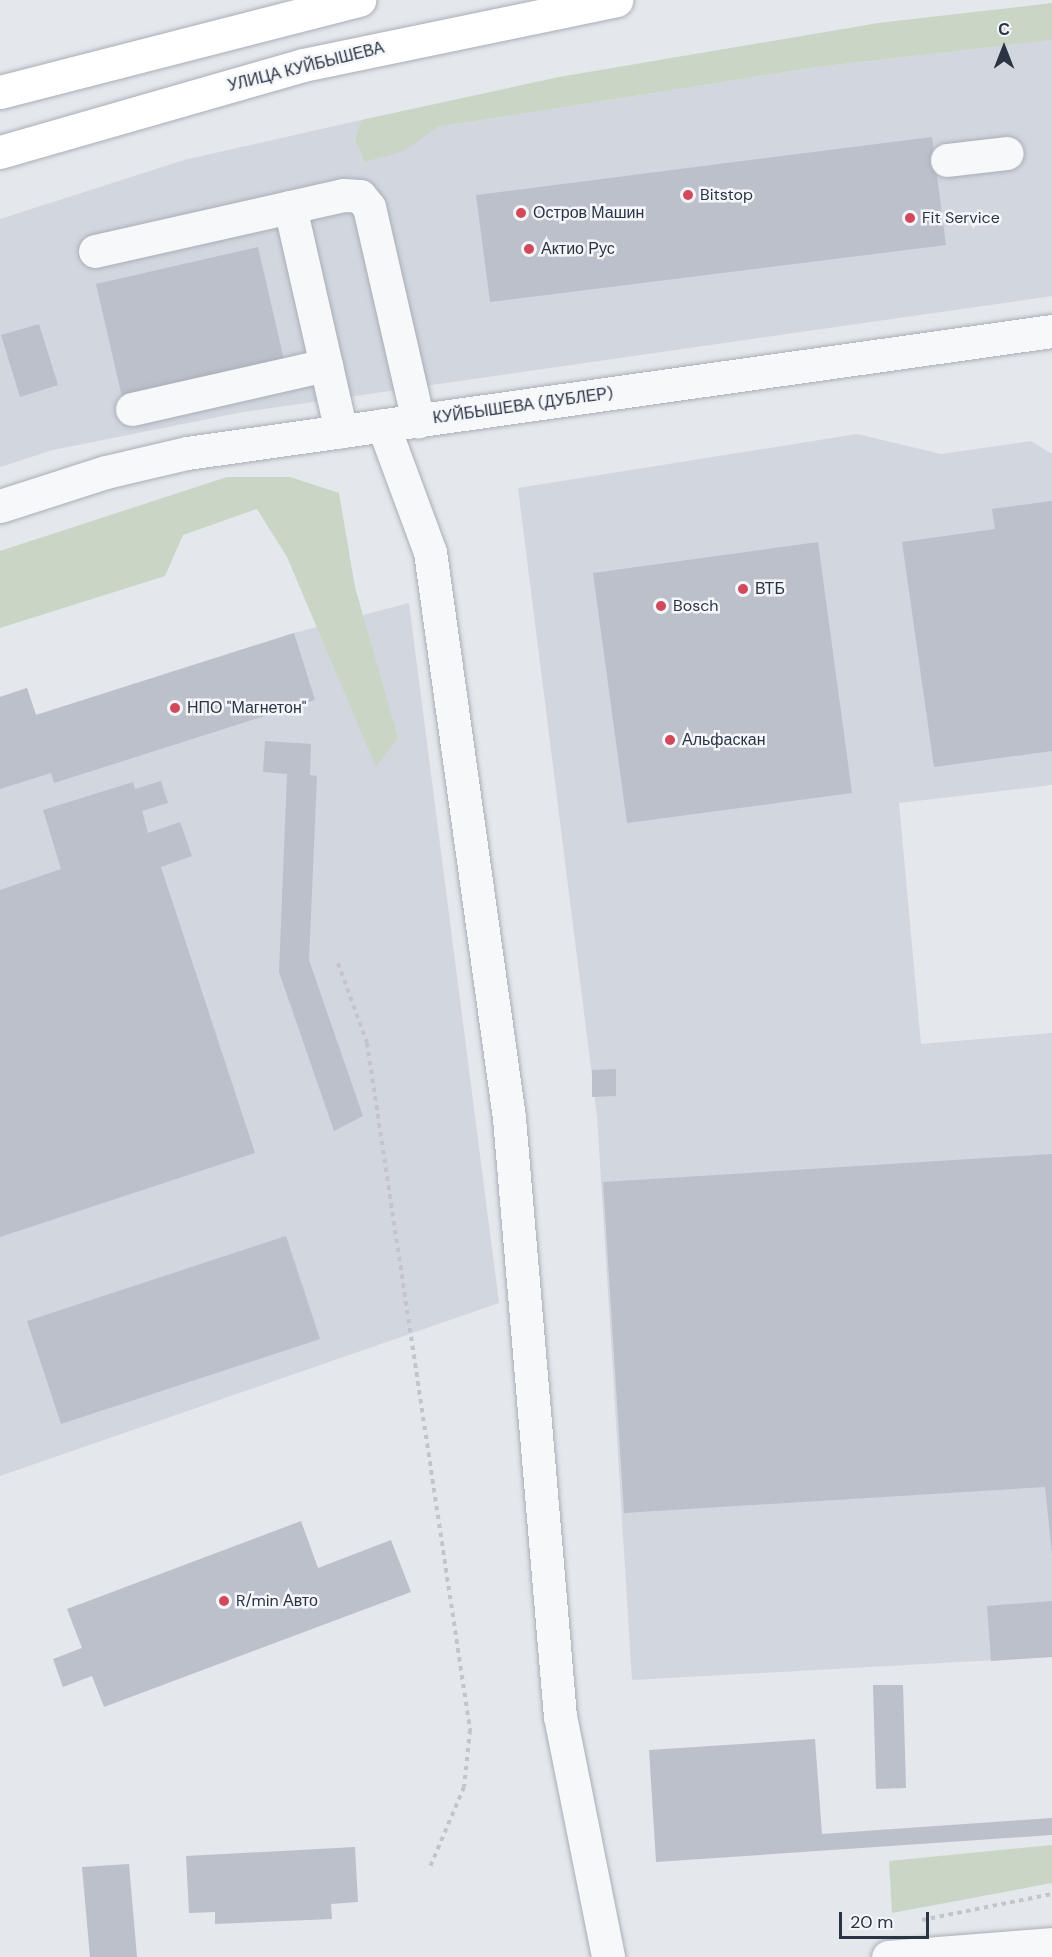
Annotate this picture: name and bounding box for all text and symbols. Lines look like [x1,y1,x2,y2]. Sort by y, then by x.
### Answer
north arrow [974,18,1034,78]
text: С [998,19,1010,40]
street label: УЛИЦА КУЙБЫШЕВА [226,38,386,96]
place label: Bitstop [700,185,753,205]
marker: Bitstop [681,188,695,202]
place label: Остров Машин [533,203,644,223]
marker: Остров Машин [514,206,528,220]
place label: Fit Service [922,208,1000,228]
marker: Fit Service [903,211,917,225]
place label: Актио Рус [541,239,615,259]
marker: Актио Рус [522,242,536,256]
street label: КУЙБЫШЕВА (ДУБЛЕР) [432,384,614,428]
place label: ВТБ [755,579,785,599]
marker: ВТБ [736,582,750,596]
place label: Bosch [673,596,719,616]
marker: Bosch [654,599,668,613]
place label: НПО "Магнетон" [187,698,306,718]
marker: НПО "Магнетон" [168,701,182,715]
place label: Альфаскан [682,730,765,750]
marker: Альфаскан [663,733,677,747]
place label: R/min Авто [236,1591,318,1611]
marker: R/min Авто [217,1594,231,1608]
scale bar [842,1900,932,1938]
text: 20 m [850,1910,893,1934]

